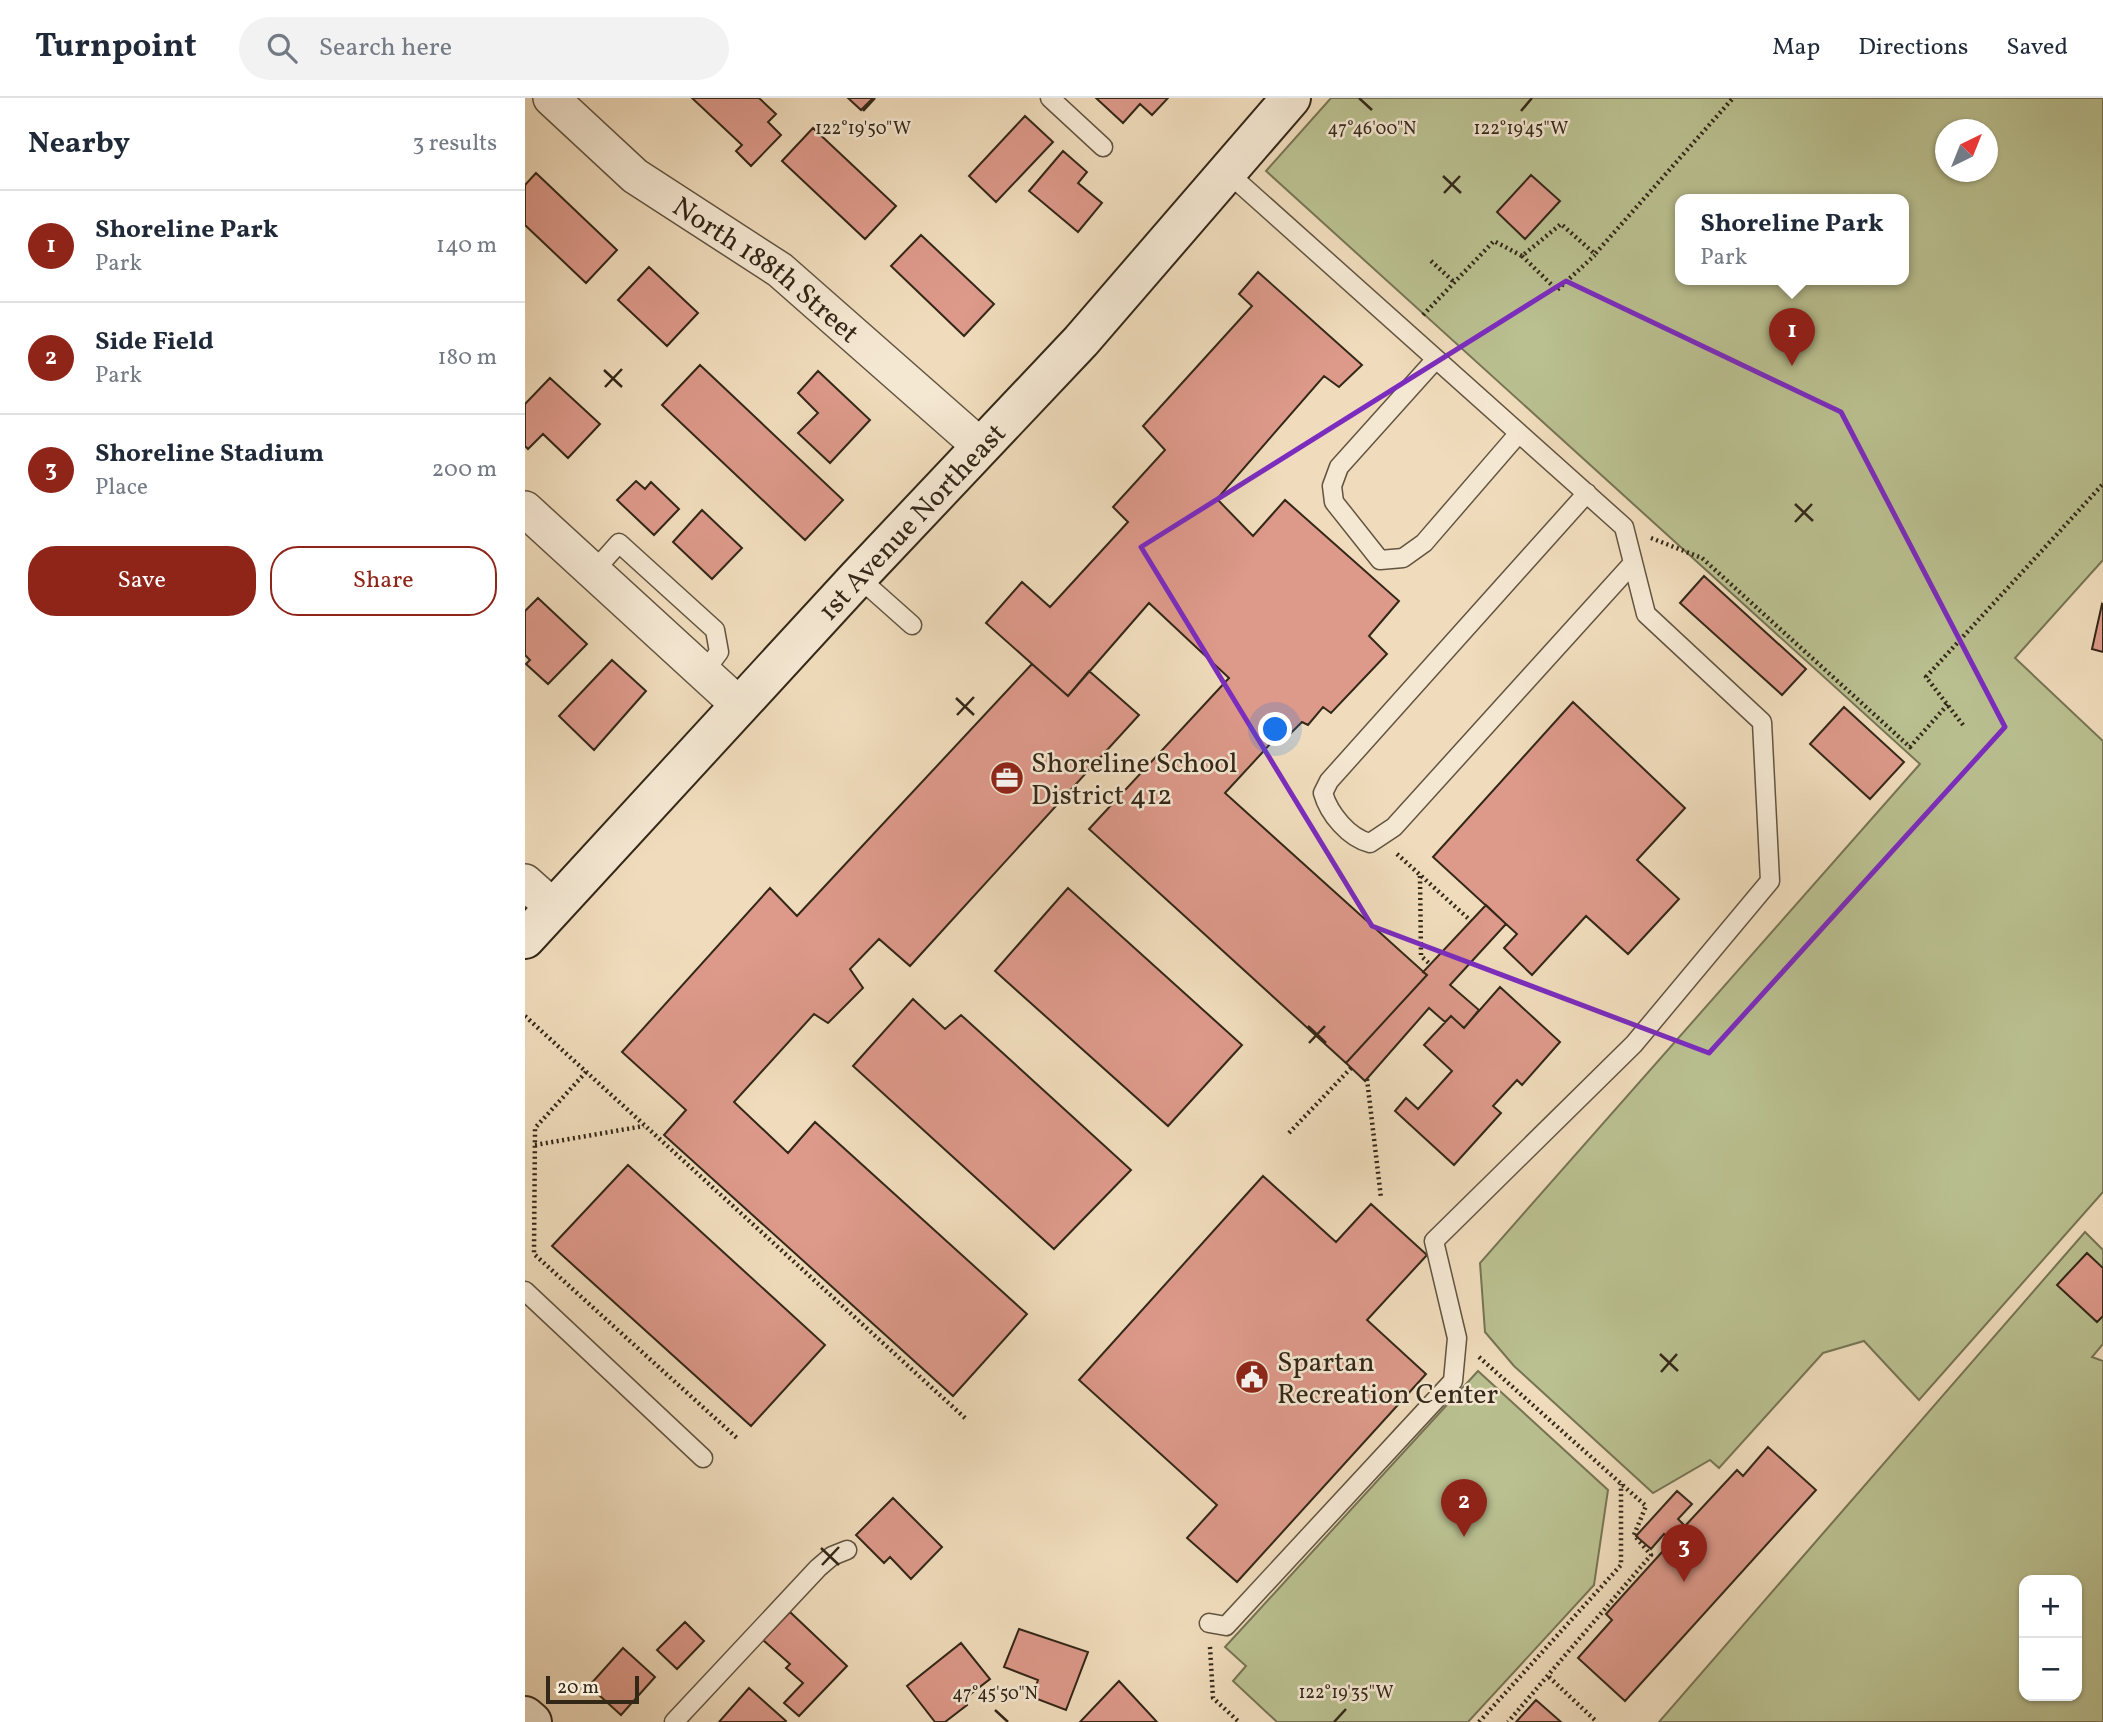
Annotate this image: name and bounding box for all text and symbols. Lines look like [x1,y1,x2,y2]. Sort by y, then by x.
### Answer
search box [239,17,729,80]
text: Turnpoint [35,25,197,71]
icon: search [263,29,301,67]
text: Search here [319,30,452,66]
text: Map [1772,31,1820,65]
text: Directions [1858,31,1968,65]
text: Saved [2006,31,2068,65]
text: 122°19'50"W [815,117,911,142]
text: 47°46'00"N [1328,117,1416,142]
text: 122°19'45"W [1474,117,1568,142]
north arrow [1935,119,1998,182]
text: Nearby [28,123,130,165]
text: 3 results [412,128,497,160]
street label: North 188th Street [664,188,867,353]
popup [1675,194,1909,285]
text: Shoreline Park [1700,206,1884,242]
text: Shoreline Park [95,212,279,248]
text: 1 [46,230,56,262]
text: 140 m [436,230,497,262]
text: Park [1700,242,1747,274]
text: Park [95,248,142,280]
pin: 1 [1769,308,1815,366]
text: Side Field [95,324,214,360]
text: 2 [45,342,57,374]
text: 180 m [438,342,497,374]
text: Park [95,360,142,392]
street label: 1st Avenue Northeast [810,415,1016,630]
text: Shoreline Stadium [95,436,324,472]
text: 3 [45,454,57,486]
text: 200 m [432,454,497,486]
text: Place [95,472,148,504]
button: Save [28,546,256,616]
button: Share [270,546,497,616]
your location [1258,712,1292,746]
place label: Shoreline School District 412 [1031,745,1237,816]
office icon: Shoreline School District 412 [988,759,1026,797]
place label: Spartan Recreation Center [1277,1344,1498,1415]
public building icon: Spartan Recreation Center [1233,1358,1271,1396]
pin: 2 [1441,1479,1487,1537]
pin: 3 [1661,1524,1707,1582]
map controls [2019,1575,2082,1701]
button: + [2019,1575,2082,1638]
button: − [2019,1638,2082,1701]
scale bar [546,1673,639,1705]
text: 20 m [557,1675,599,1701]
text: 122°19'35"W [1298,1681,1394,1706]
text: 47°45'50"N [952,1682,1038,1707]

